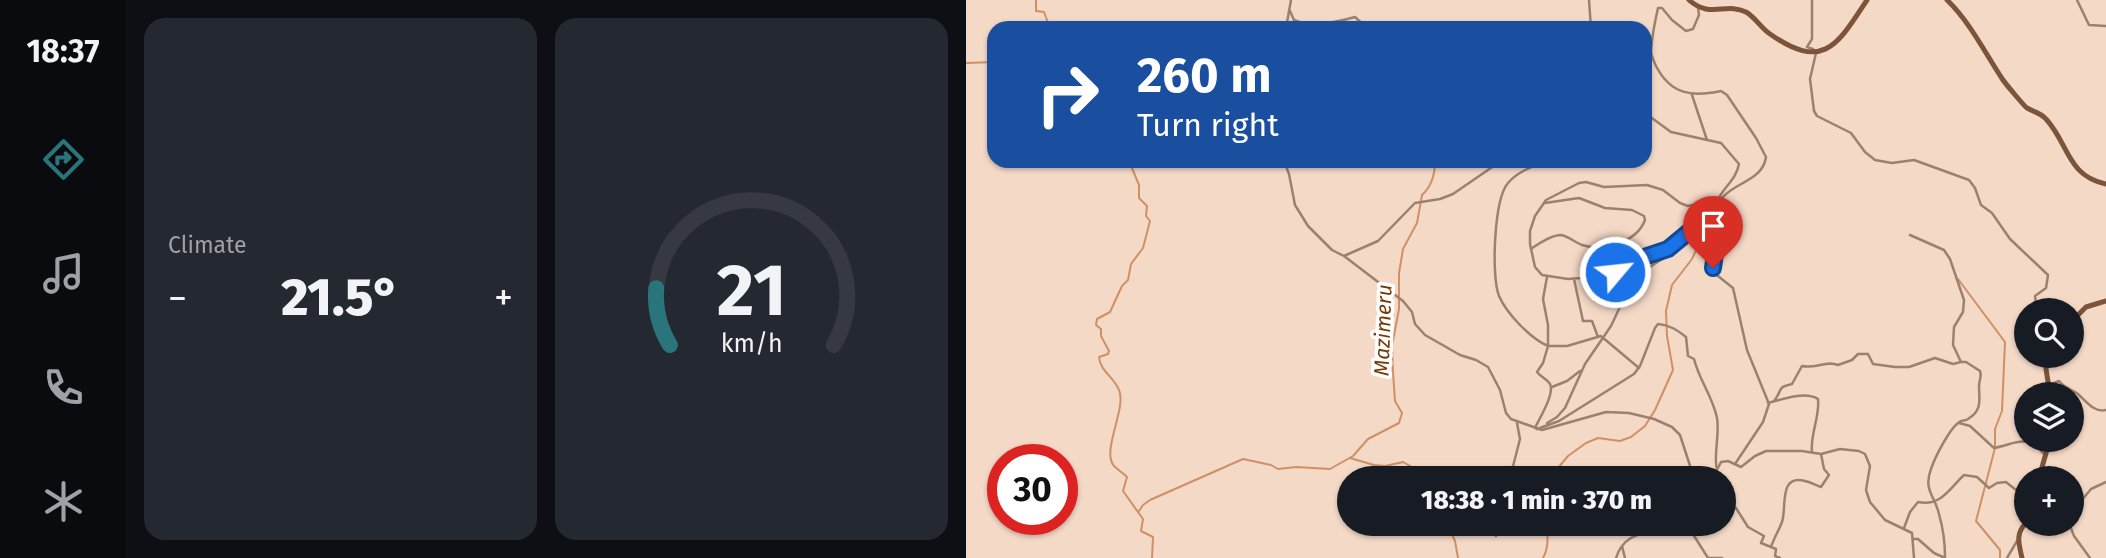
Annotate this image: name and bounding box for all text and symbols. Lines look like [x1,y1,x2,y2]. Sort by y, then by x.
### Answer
text: 18:37 [26,32,100,70]
text: 260 m [1137,46,1272,105]
icon: right [1022,49,1113,140]
text: Turn right [1137,106,1279,144]
icon: directions [39,135,88,184]
pin [1683,196,1743,268]
icon: arrive [1694,207,1732,245]
text: Climate [168,231,247,259]
position arrow [1578,235,1652,309]
text: 21 [717,247,786,334]
icon: music [39,249,88,298]
text: 21.5° [281,266,400,329]
text: − [168,275,187,321]
text: + [494,275,513,321]
water label: Mazimeru [1368,284,1398,376]
map controls [2014,298,2084,536]
button: search [2014,298,2084,368]
text: km/h [721,329,782,359]
icon: phone [39,363,88,412]
button: layers [2014,382,2084,452]
speed limit sign: 30 [987,444,1078,535]
button: + [2014,466,2084,536]
icon: climate [39,477,88,526]
text: 18:38 · 1 min · 370 m [1421,485,1652,516]

